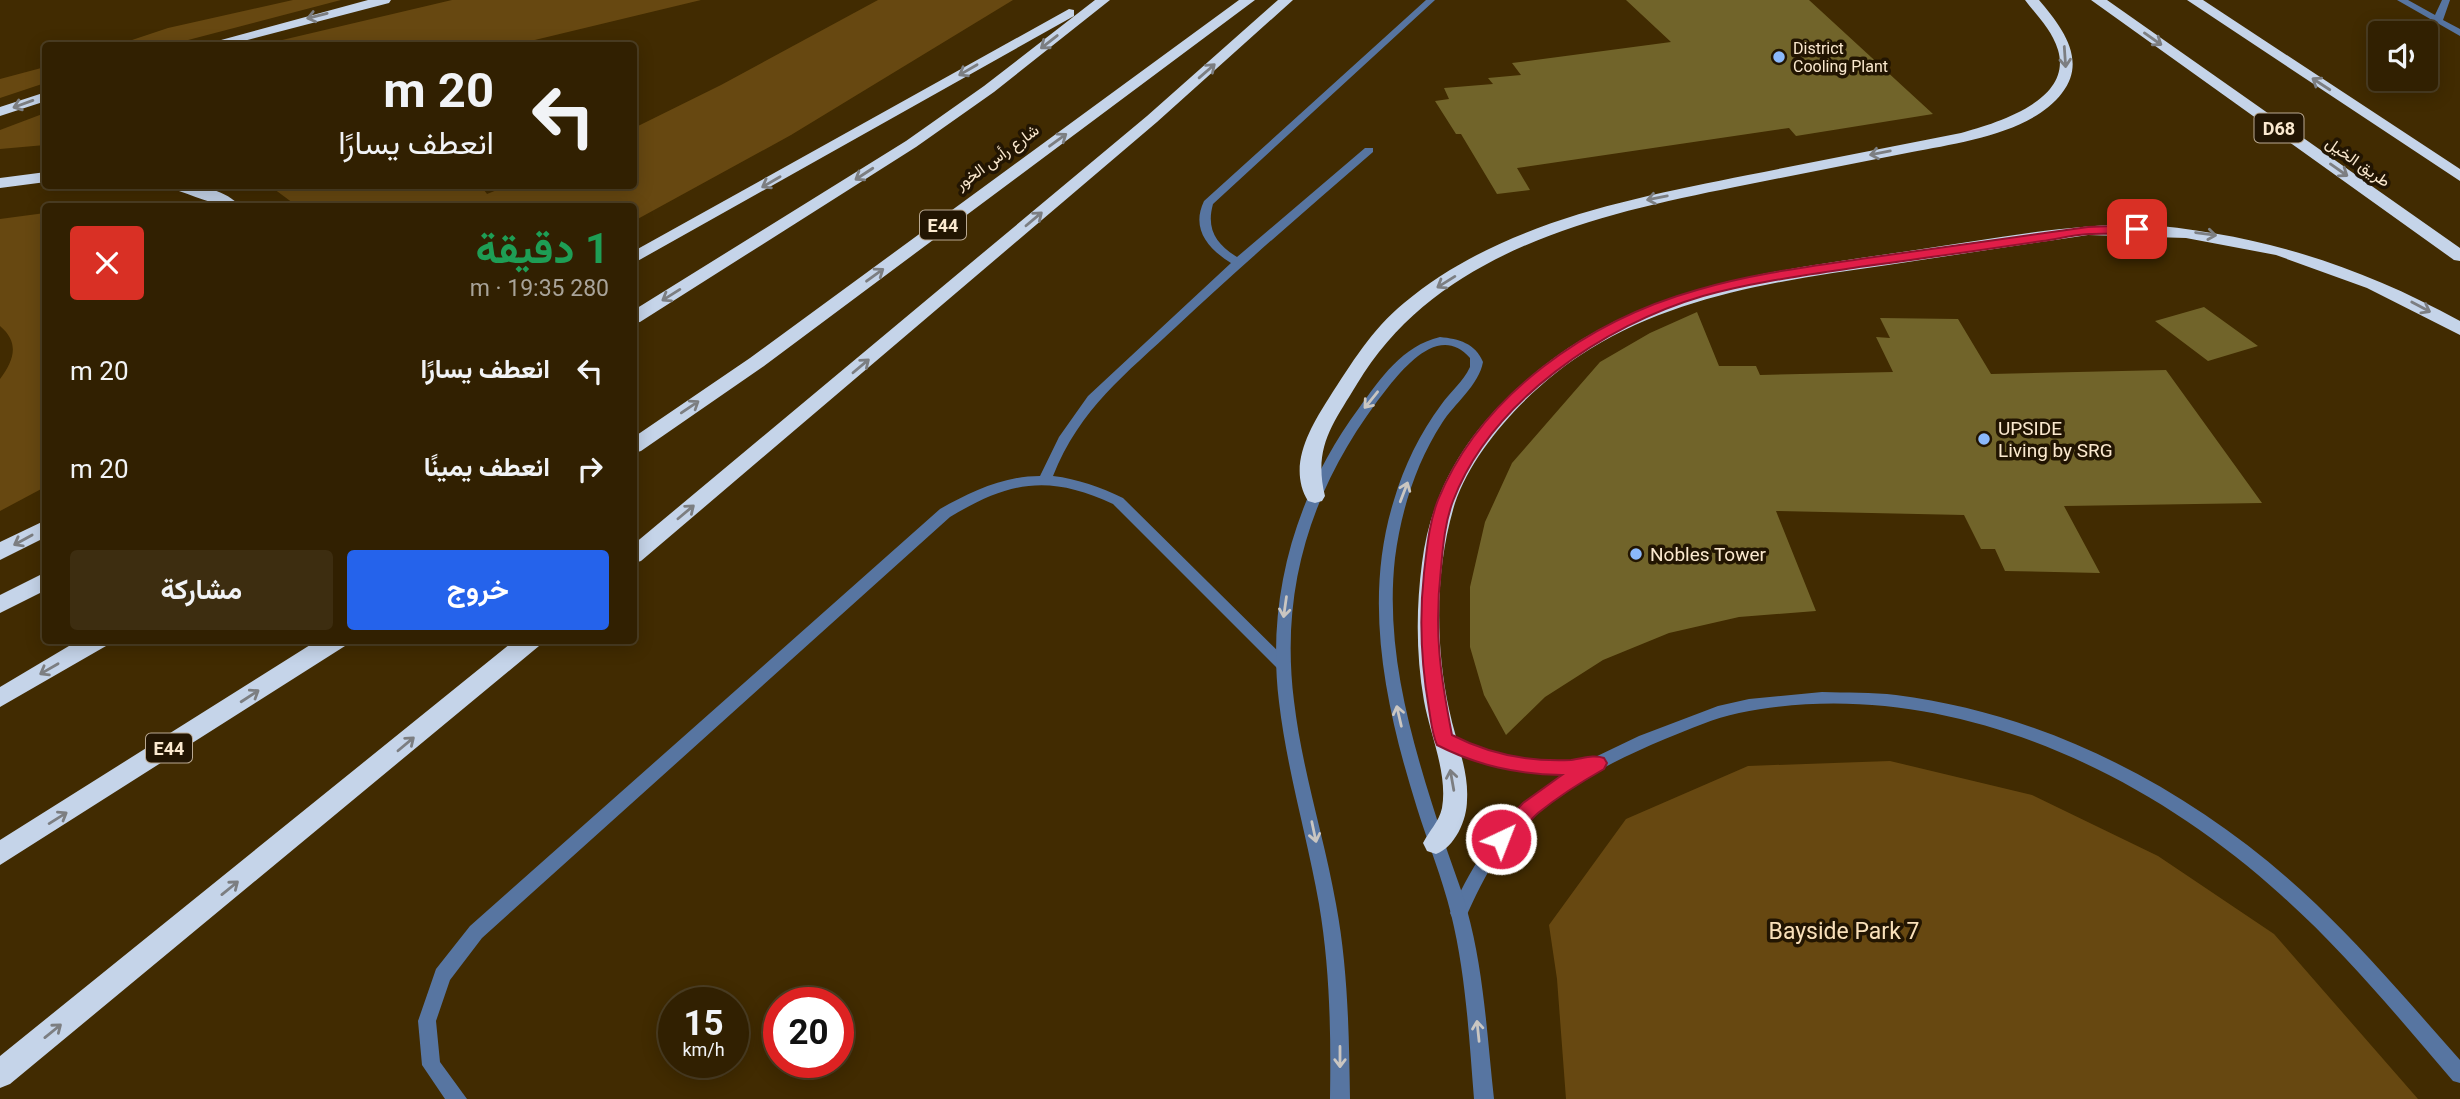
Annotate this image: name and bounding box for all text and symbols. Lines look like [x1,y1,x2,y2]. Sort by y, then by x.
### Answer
one-way arrow [306,10,329,23]
map controls [2368,21,2438,91]
button: sound [2368,21,2438,91]
one-way arrow [2143,32,2162,46]
one-way arrow [1041,34,1059,49]
place label: District Cooling Plant [1793,39,1888,76]
one-way arrow [2059,45,2072,68]
marker: District Cooling Plant [1771,49,1787,65]
text: 20 m [383,62,494,119]
one-way arrow [959,63,979,77]
one-way arrow [1198,63,1216,79]
icon: left [518,70,609,161]
one-way arrow [2312,77,2331,91]
one-way arrow [12,99,34,111]
road number: D68 [2254,113,2304,142]
street label: شارع رأس الخور [951,120,1044,196]
text: انعطف يسارًا [338,124,494,162]
one-way arrow [1048,133,1067,147]
street label: طريق الخيل [2322,133,2394,192]
one-way arrow [1869,147,1892,161]
one-way arrow [2329,163,2348,178]
one-way arrow [855,166,874,181]
one-way arrow [761,175,781,189]
one-way arrow [1646,192,1669,206]
pin [2107,199,2167,259]
road number: E44 [920,210,966,240]
icon: arrive [2118,210,2156,248]
one-way arrow [1025,211,1043,227]
text: 1 دقيقة [475,224,609,273]
button: close [70,226,144,300]
one-way arrow [2194,228,2217,241]
one-way arrow [865,268,884,282]
text: 280 m · 19:35 [470,275,609,302]
one-way arrow [1437,275,1457,289]
one-way arrow [662,288,682,302]
one-way arrow [2410,300,2430,314]
icon: left [571,352,609,390]
text: انعطف يسارًا [420,354,550,384]
text: 20 m [70,356,129,386]
one-way arrow [851,358,869,374]
one-way arrow [1364,390,1379,408]
one-way arrow [680,400,699,414]
place label: UPSIDE Living by SRG [1998,417,2113,462]
marker: UPSIDE Living by SRG [1976,431,1992,447]
icon: right [571,450,609,488]
text: انعطف يمينًا [424,452,550,482]
text: 20 m [70,454,129,484]
one-way arrow [1398,481,1411,503]
one-way arrow [677,504,695,520]
one-way arrow [13,533,34,547]
place label: Nobles Tower [1650,543,1767,566]
marker: Nobles Tower [1628,546,1644,562]
button: مشاركة [70,550,333,630]
button: خروج [347,550,609,630]
one-way arrow [1279,595,1292,618]
one-way arrow [39,662,59,676]
one-way arrow [240,689,260,703]
one-way arrow [1392,705,1405,728]
road number: E44 [146,734,192,762]
one-way arrow [397,736,415,752]
one-way arrow [1445,769,1459,792]
position arrow [1464,802,1538,876]
one-way arrow [47,810,67,824]
one-way arrow [1307,820,1321,843]
one-way arrow [220,880,238,895]
park label: Bayside Park 7 [1769,918,1919,945]
speed limit sign: 20 [763,987,854,1078]
text: 15 [683,1003,724,1044]
one-way arrow [1471,1020,1484,1043]
one-way arrow [44,1023,62,1039]
text: km/h [682,1039,725,1060]
one-way arrow [1333,1045,1347,1068]

